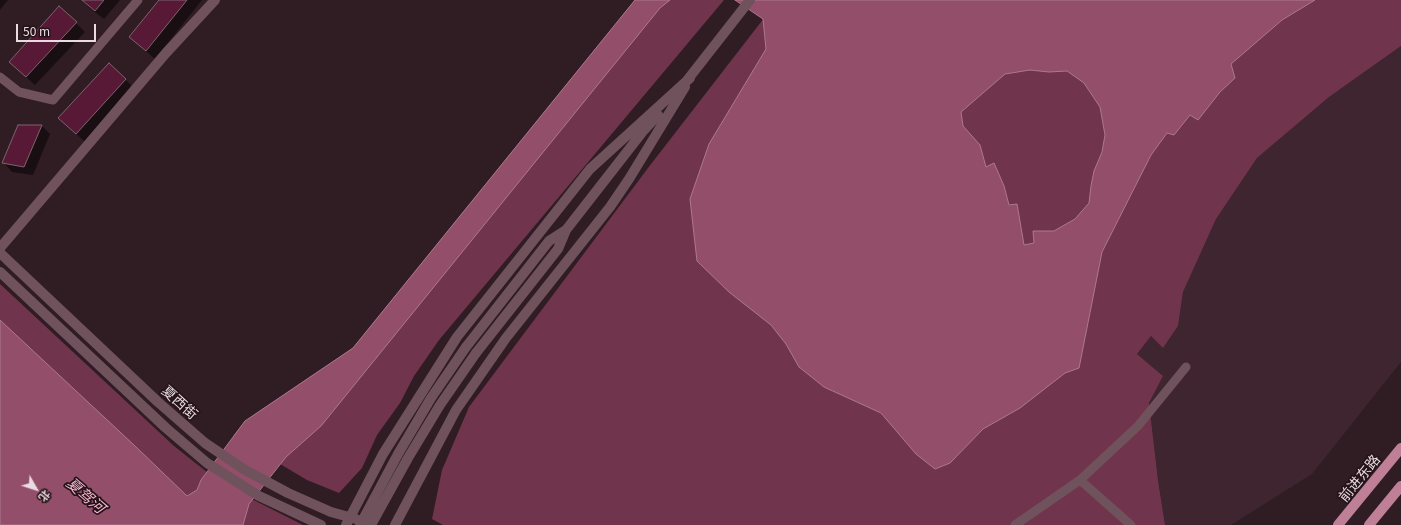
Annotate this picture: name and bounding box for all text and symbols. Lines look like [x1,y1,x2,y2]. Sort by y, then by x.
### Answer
scale bar [18,16,98,42]
text: 50 m [23,22,50,39]
street label: 夏西街 [159,382,201,422]
street label: 前进东路 [1335,451,1383,505]
north arrow [16,469,56,509]
water label: 夏驾河 [63,473,109,517]
text: 北 [36,487,55,506]

